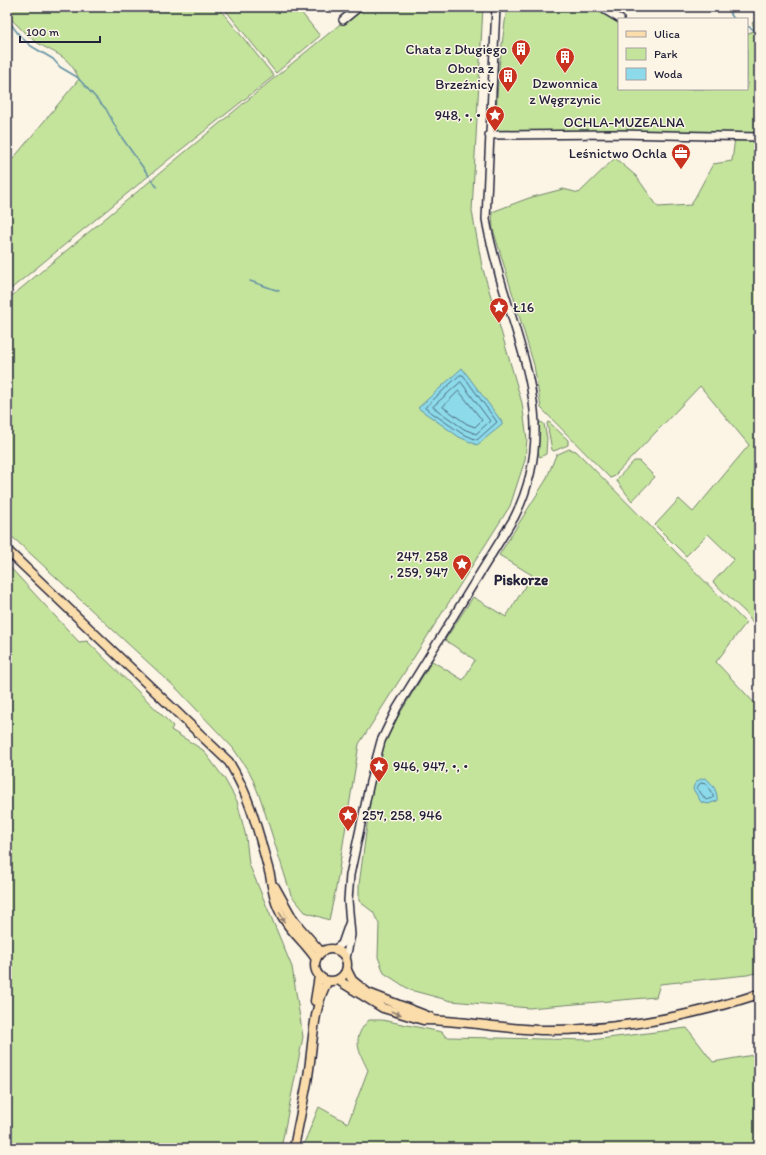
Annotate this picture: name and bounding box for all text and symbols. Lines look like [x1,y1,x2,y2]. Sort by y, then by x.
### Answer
scale bar [20,18,100,44]
legend [618,18,748,90]
text: 100 m [26,25,59,39]
text: Ulica [654,27,680,41]
building icon: Chata z Długiego [510,38,532,66]
place label: Chata z Długiego [406,41,507,58]
building icon: Dzwonnica z Węgrzynic [554,46,576,74]
text: Park [654,47,678,61]
place label: Obora z Brzeźnicy [435,60,494,93]
building icon: Obora z Brzeźnicy [497,65,519,93]
text: Woda [654,67,683,81]
place label: Dzwonnica z Węgrzynic [529,75,601,108]
place icon: 948, •, • [484,104,506,132]
place label: 948, •, • [435,107,481,124]
street label: OCHLA-MUZEALNA [564,114,684,131]
office icon: Leśnictwo Ochla [670,142,692,170]
place label: Leśnictwo Ochla [569,145,668,162]
place icon: Ł16 [488,296,510,324]
place label: Ł16 [513,299,534,316]
place label: 247, 258 , 259, 947 [390,548,448,581]
place icon: 247, 258 , 259, 947 [451,553,473,581]
district label: Piskorze [494,571,548,589]
place icon: 946, 947, •, • [368,755,390,783]
place label: 946, 947, •, • [393,758,468,775]
place icon: 257, 258, 946 [337,804,359,832]
place label: 257, 258, 946 [362,807,442,824]
one-way arrow [279,911,285,923]
one-way arrow [391,1010,403,1016]

